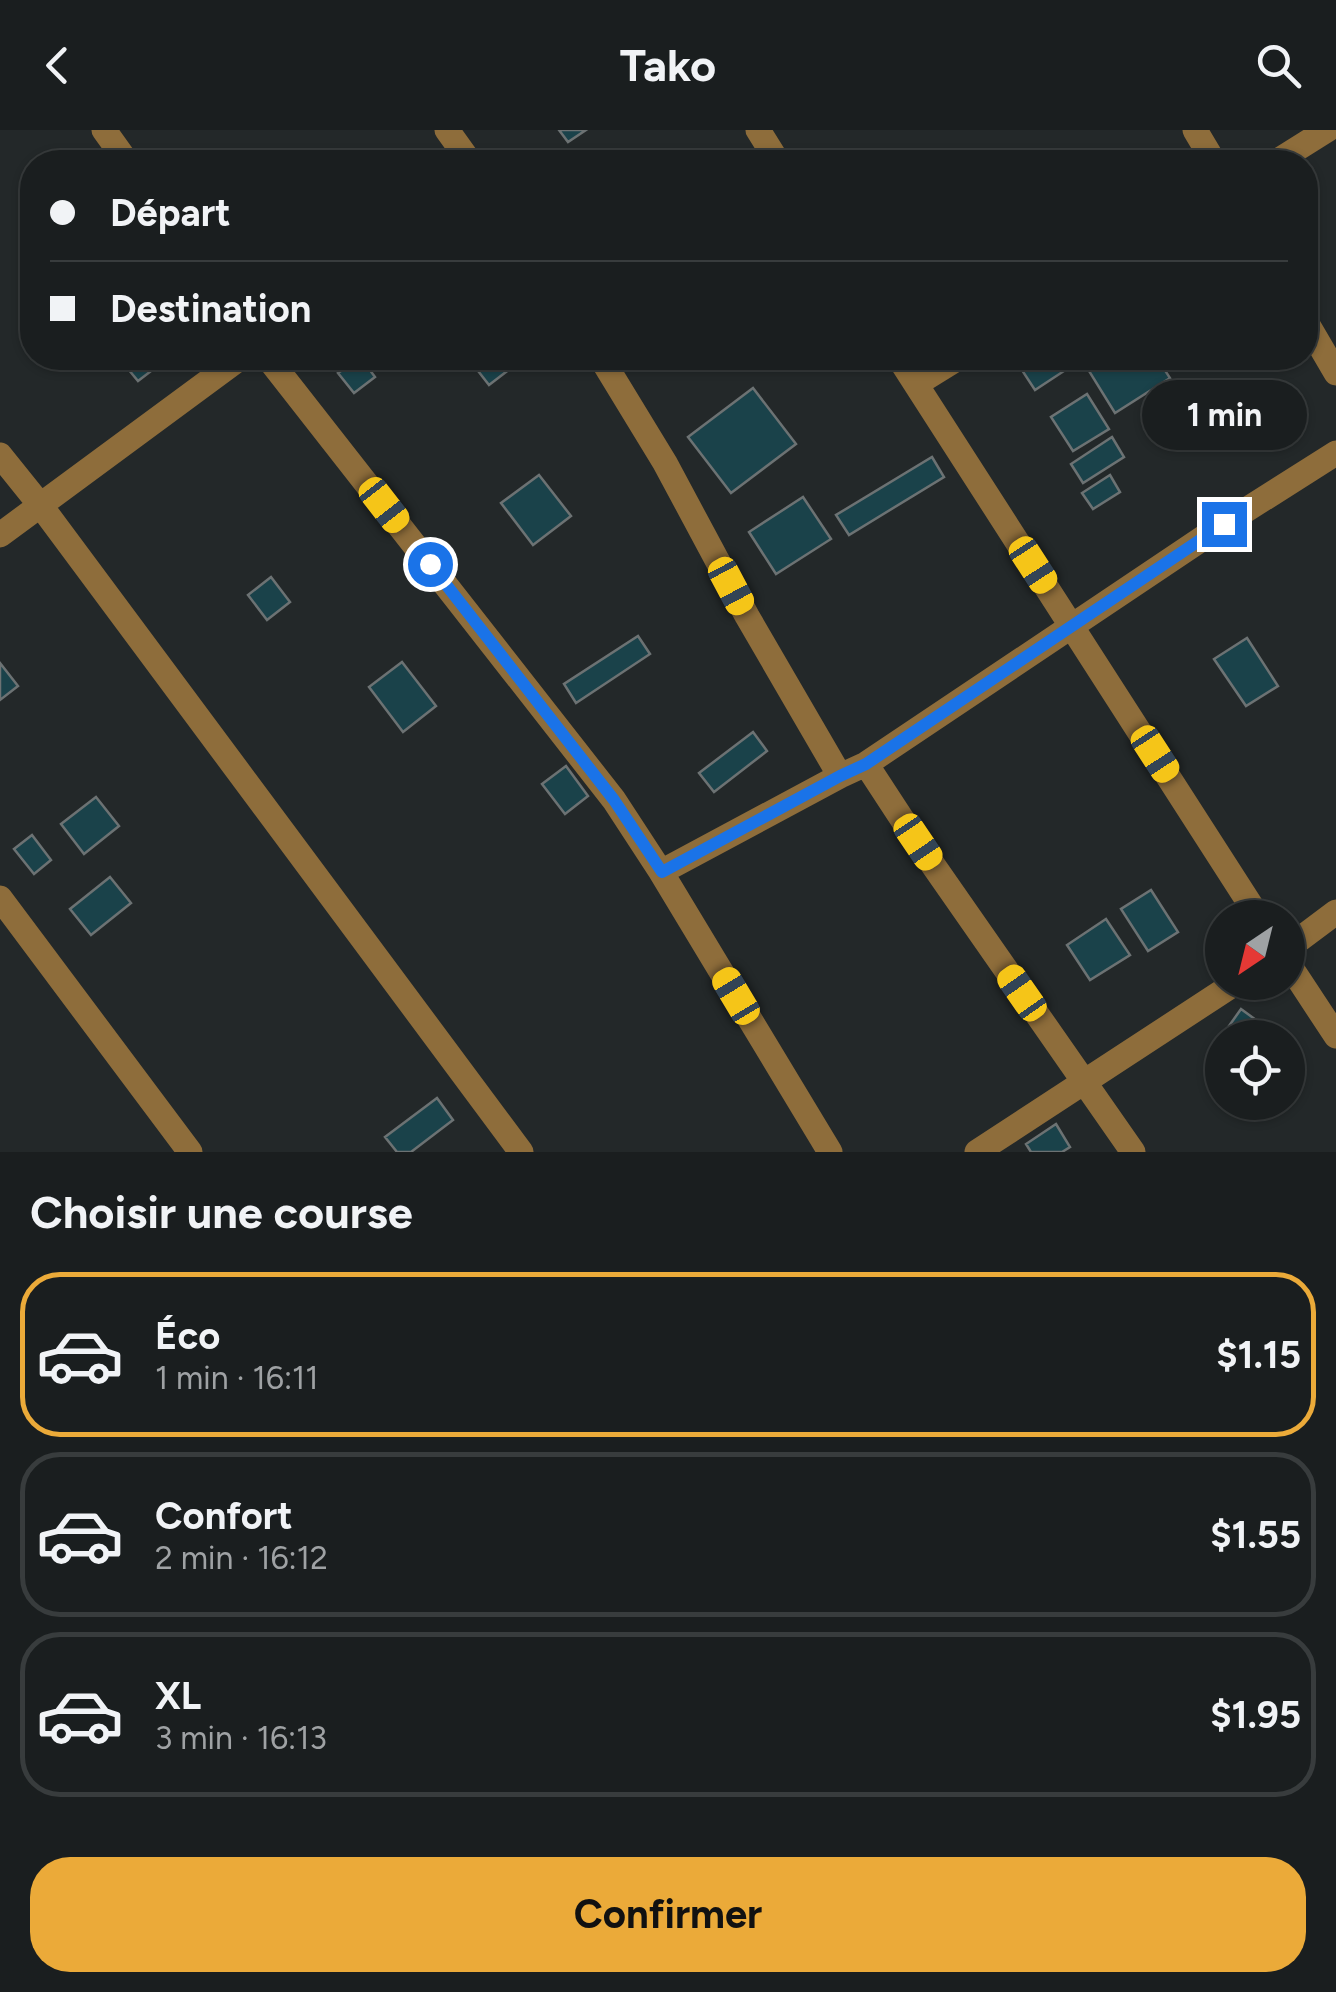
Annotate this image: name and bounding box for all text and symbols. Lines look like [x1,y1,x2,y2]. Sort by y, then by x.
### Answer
icon: back [30,38,85,93]
text: Tako [620,38,716,92]
icon: search [1251,38,1306,93]
text: Départ [110,190,231,236]
text: Destination [110,286,311,332]
callout: 1 min [1142,379,1306,449]
text: 1 min [1187,396,1262,434]
car [354,472,414,538]
route end [1202,502,1247,547]
car [1004,532,1062,598]
route start [408,542,453,587]
car [704,552,758,620]
car [1126,721,1184,787]
car [889,809,947,875]
north arrow [1205,900,1305,1000]
map controls [1205,900,1305,1120]
car [993,960,1051,1026]
car [708,963,764,1029]
button: locate [1205,1020,1305,1120]
text: Choisir une course [30,1185,413,1239]
icon: car [35,1310,125,1400]
text: Éco [155,1313,220,1359]
text: $1.15 [1216,1332,1301,1378]
text: 1 min · 16:11 [155,1359,318,1397]
icon: car [35,1490,125,1580]
text: Confort [155,1493,292,1539]
text: $1.55 [1210,1512,1301,1558]
text: 2 min · 16:12 [155,1539,328,1577]
icon: car [35,1670,125,1760]
text: XL [155,1673,201,1719]
text: $1.95 [1210,1692,1301,1738]
text: 3 min · 16:13 [155,1719,327,1757]
button: Confirmer [30,1857,1306,1972]

